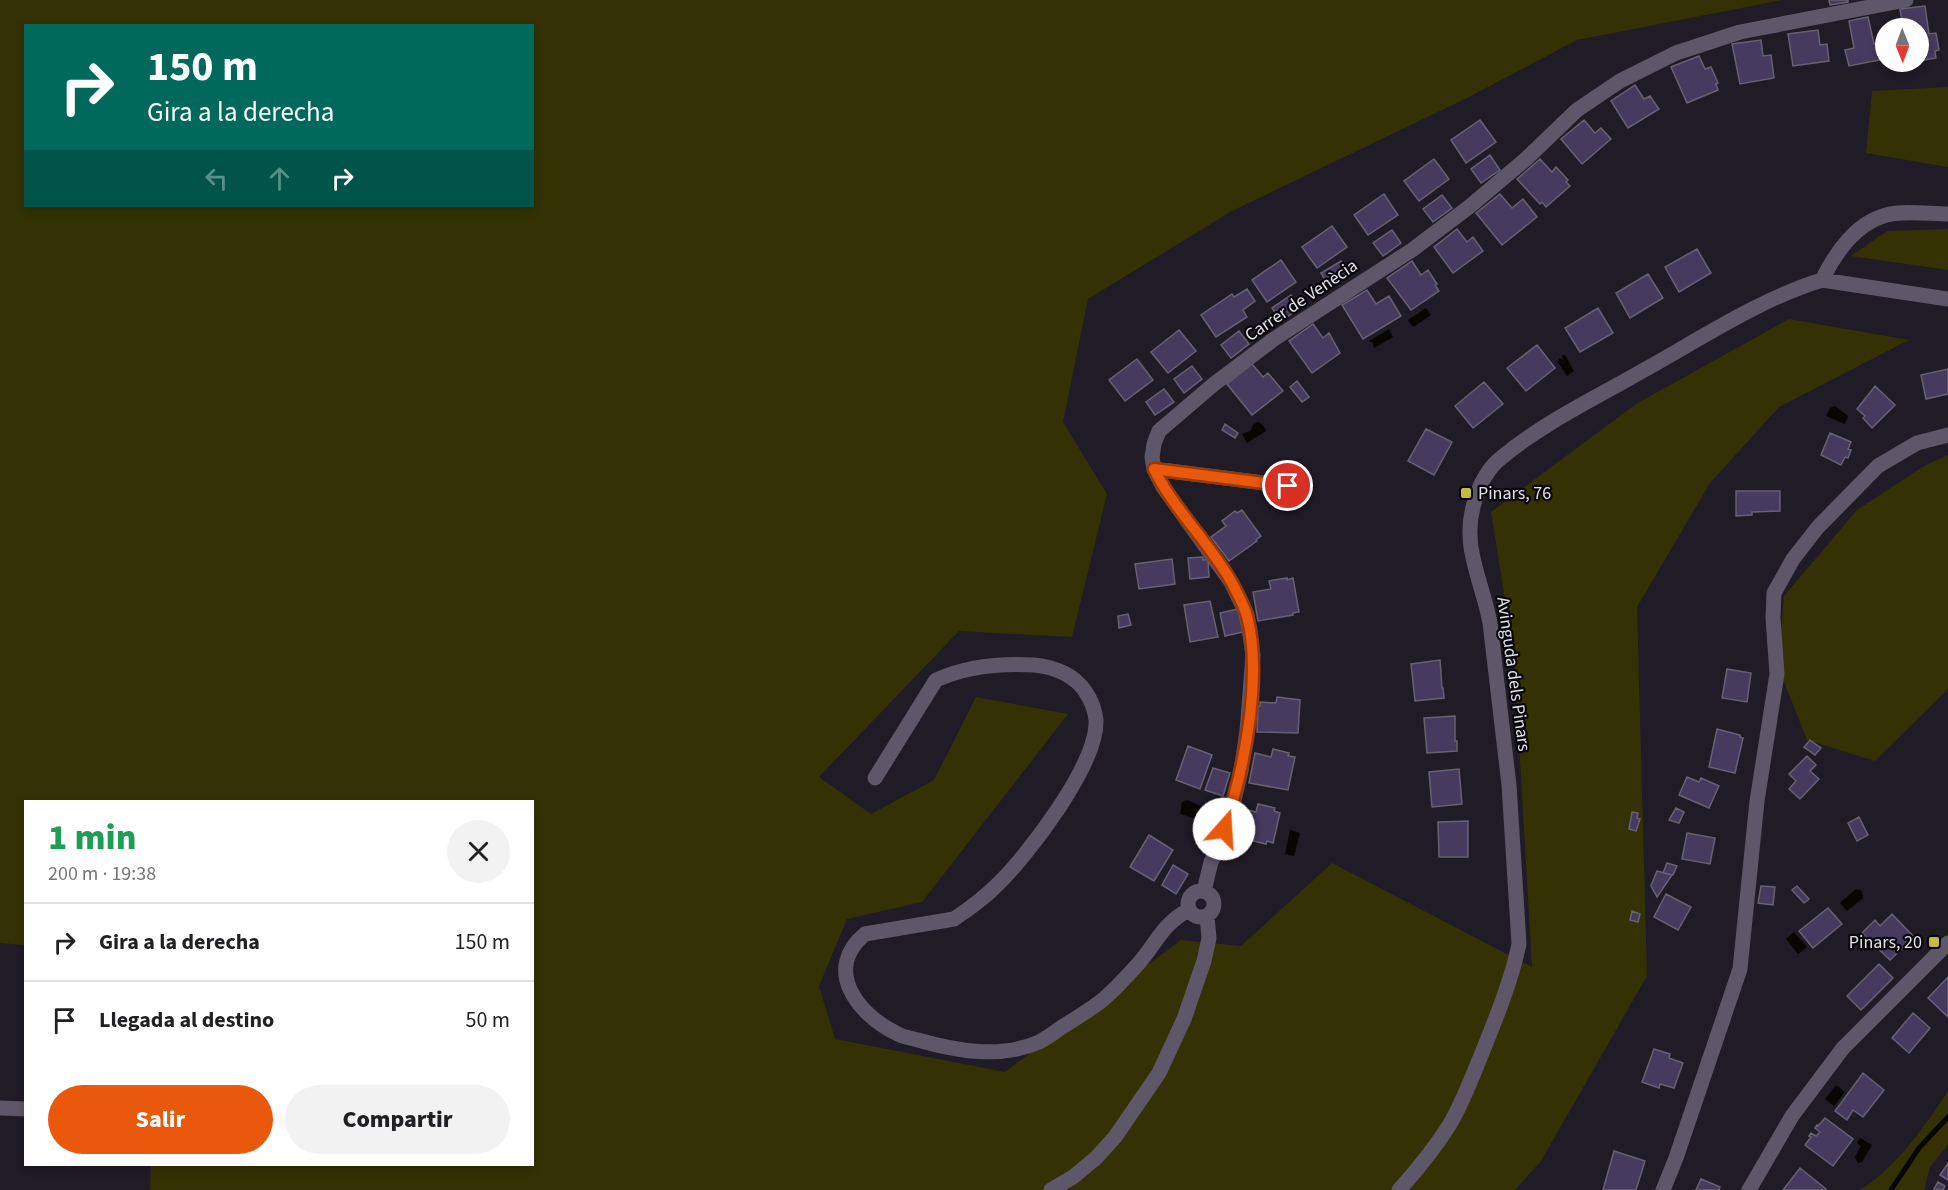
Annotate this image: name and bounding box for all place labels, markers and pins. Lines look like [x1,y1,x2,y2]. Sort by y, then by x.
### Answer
pin [1262,460,1313,511]
place label: Pinars, 76 [1478,481,1551,506]
marker: Pinars, 76 [1459,486,1473,500]
place label: Pinars, 20 [1849,930,1922,955]
marker: Pinars, 20 [1927,935,1941,949]

